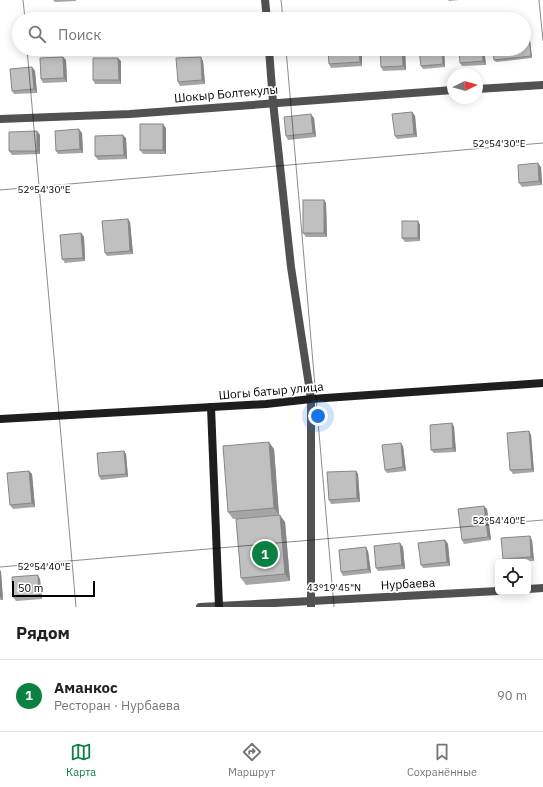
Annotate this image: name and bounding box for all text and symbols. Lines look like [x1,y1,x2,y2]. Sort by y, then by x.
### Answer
search box [12,12,531,56]
icon: search [26,23,48,45]
text: Поиск [58,25,101,44]
north arrow [447,68,483,104]
street label: Шокыр Болтекулы [173,81,279,106]
text: 52°54'30"E [472,137,526,150]
text: 52°54'30"E [17,183,71,196]
street label: Шогы батыр улица [218,378,325,403]
your location [308,406,328,426]
text: 52°54'40"E [472,514,526,527]
pin: 1 [252,539,278,569]
map controls [495,559,531,595]
button: locate [495,559,531,595]
text: 52°54'40"E [17,560,71,573]
street label: Нурбаева [380,575,436,592]
scale bar [12,579,95,598]
text: 50 m [18,581,43,595]
text: 43°19'45"N [307,581,361,594]
text: Рядом [16,622,70,644]
text: Аманкос [54,678,118,697]
text: 1 [25,687,33,704]
text: 90 m [497,687,527,704]
text: Ресторан · Нурбаева [54,697,180,714]
tab: Карта [66,741,96,779]
tab: Маршрут [228,741,275,779]
tab: Сохранённые [407,741,477,779]

